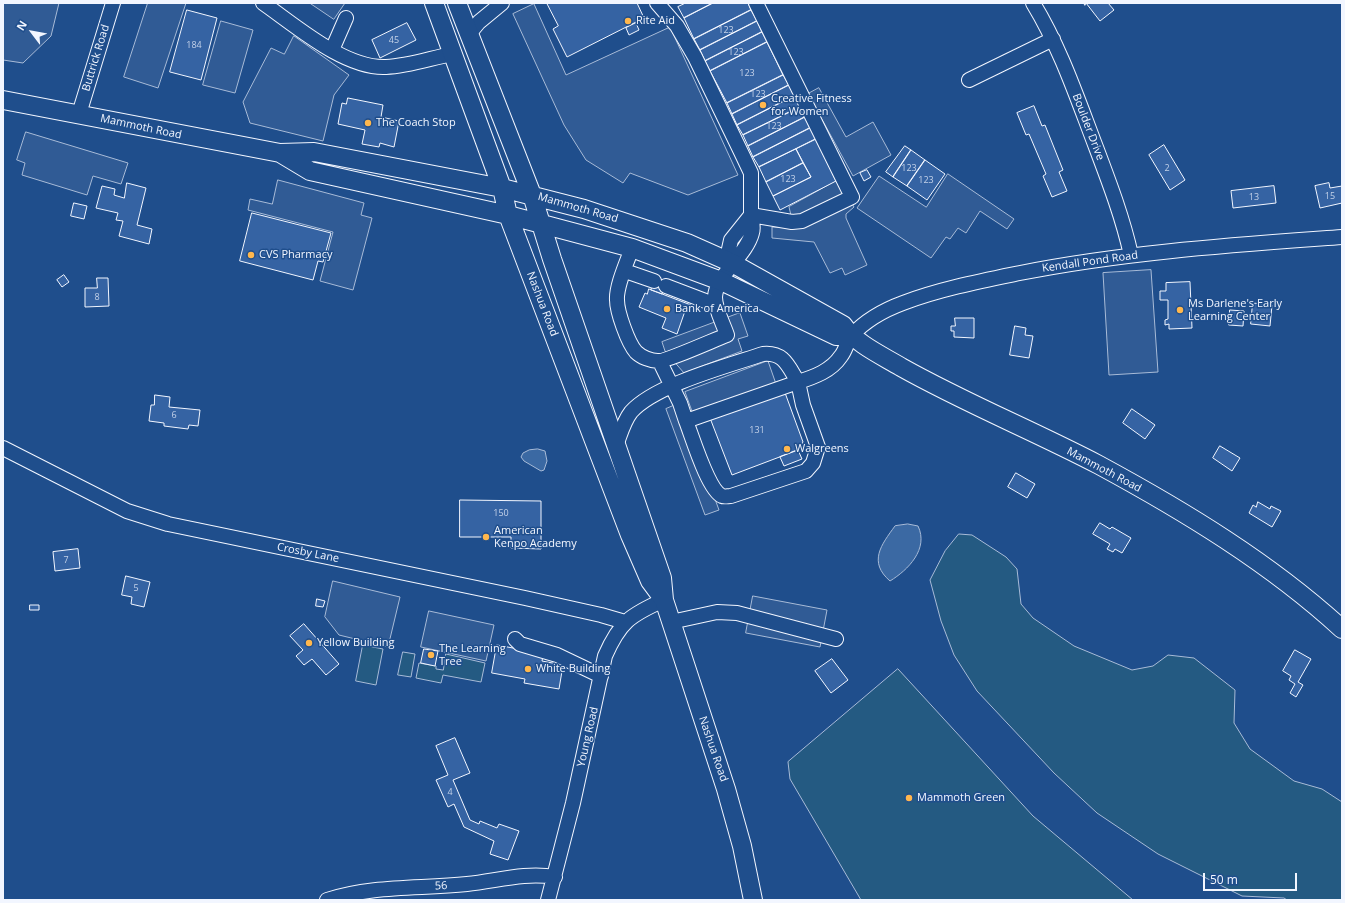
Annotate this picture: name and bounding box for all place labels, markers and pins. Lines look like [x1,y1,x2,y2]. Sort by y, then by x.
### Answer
place label: Rite Aid [636,14,675,28]
marker: Rite Aid [623,16,633,26]
place label: Creative Fitness for Women [771,92,852,118]
marker: Creative Fitness for Women [758,100,768,110]
place label: The Coach Stop [376,116,456,130]
marker: The Coach Stop [363,118,373,128]
place label: CVS Pharmacy [259,248,332,262]
marker: CVS Pharmacy [246,250,256,260]
place label: Ms Darlene's Early Learning Center [1188,297,1282,323]
place label: Bank of America [675,302,759,316]
marker: Bank of America [662,304,672,314]
marker: Ms Darlene's Early Learning Center [1175,305,1185,315]
place label: Walgreens [795,442,849,456]
marker: Walgreens [782,444,792,454]
place label: American Kenpo Academy [494,524,577,550]
marker: American Kenpo Academy [481,532,491,542]
place label: Yellow Building [317,636,395,650]
marker: Yellow Building [304,638,314,648]
place label: The Learning Tree [439,642,506,668]
marker: The Learning Tree [426,650,436,660]
place label: White Building [536,662,610,676]
marker: White Building [523,664,533,674]
place label: Mammoth Green [917,791,1005,805]
marker: Mammoth Green [904,793,914,803]

